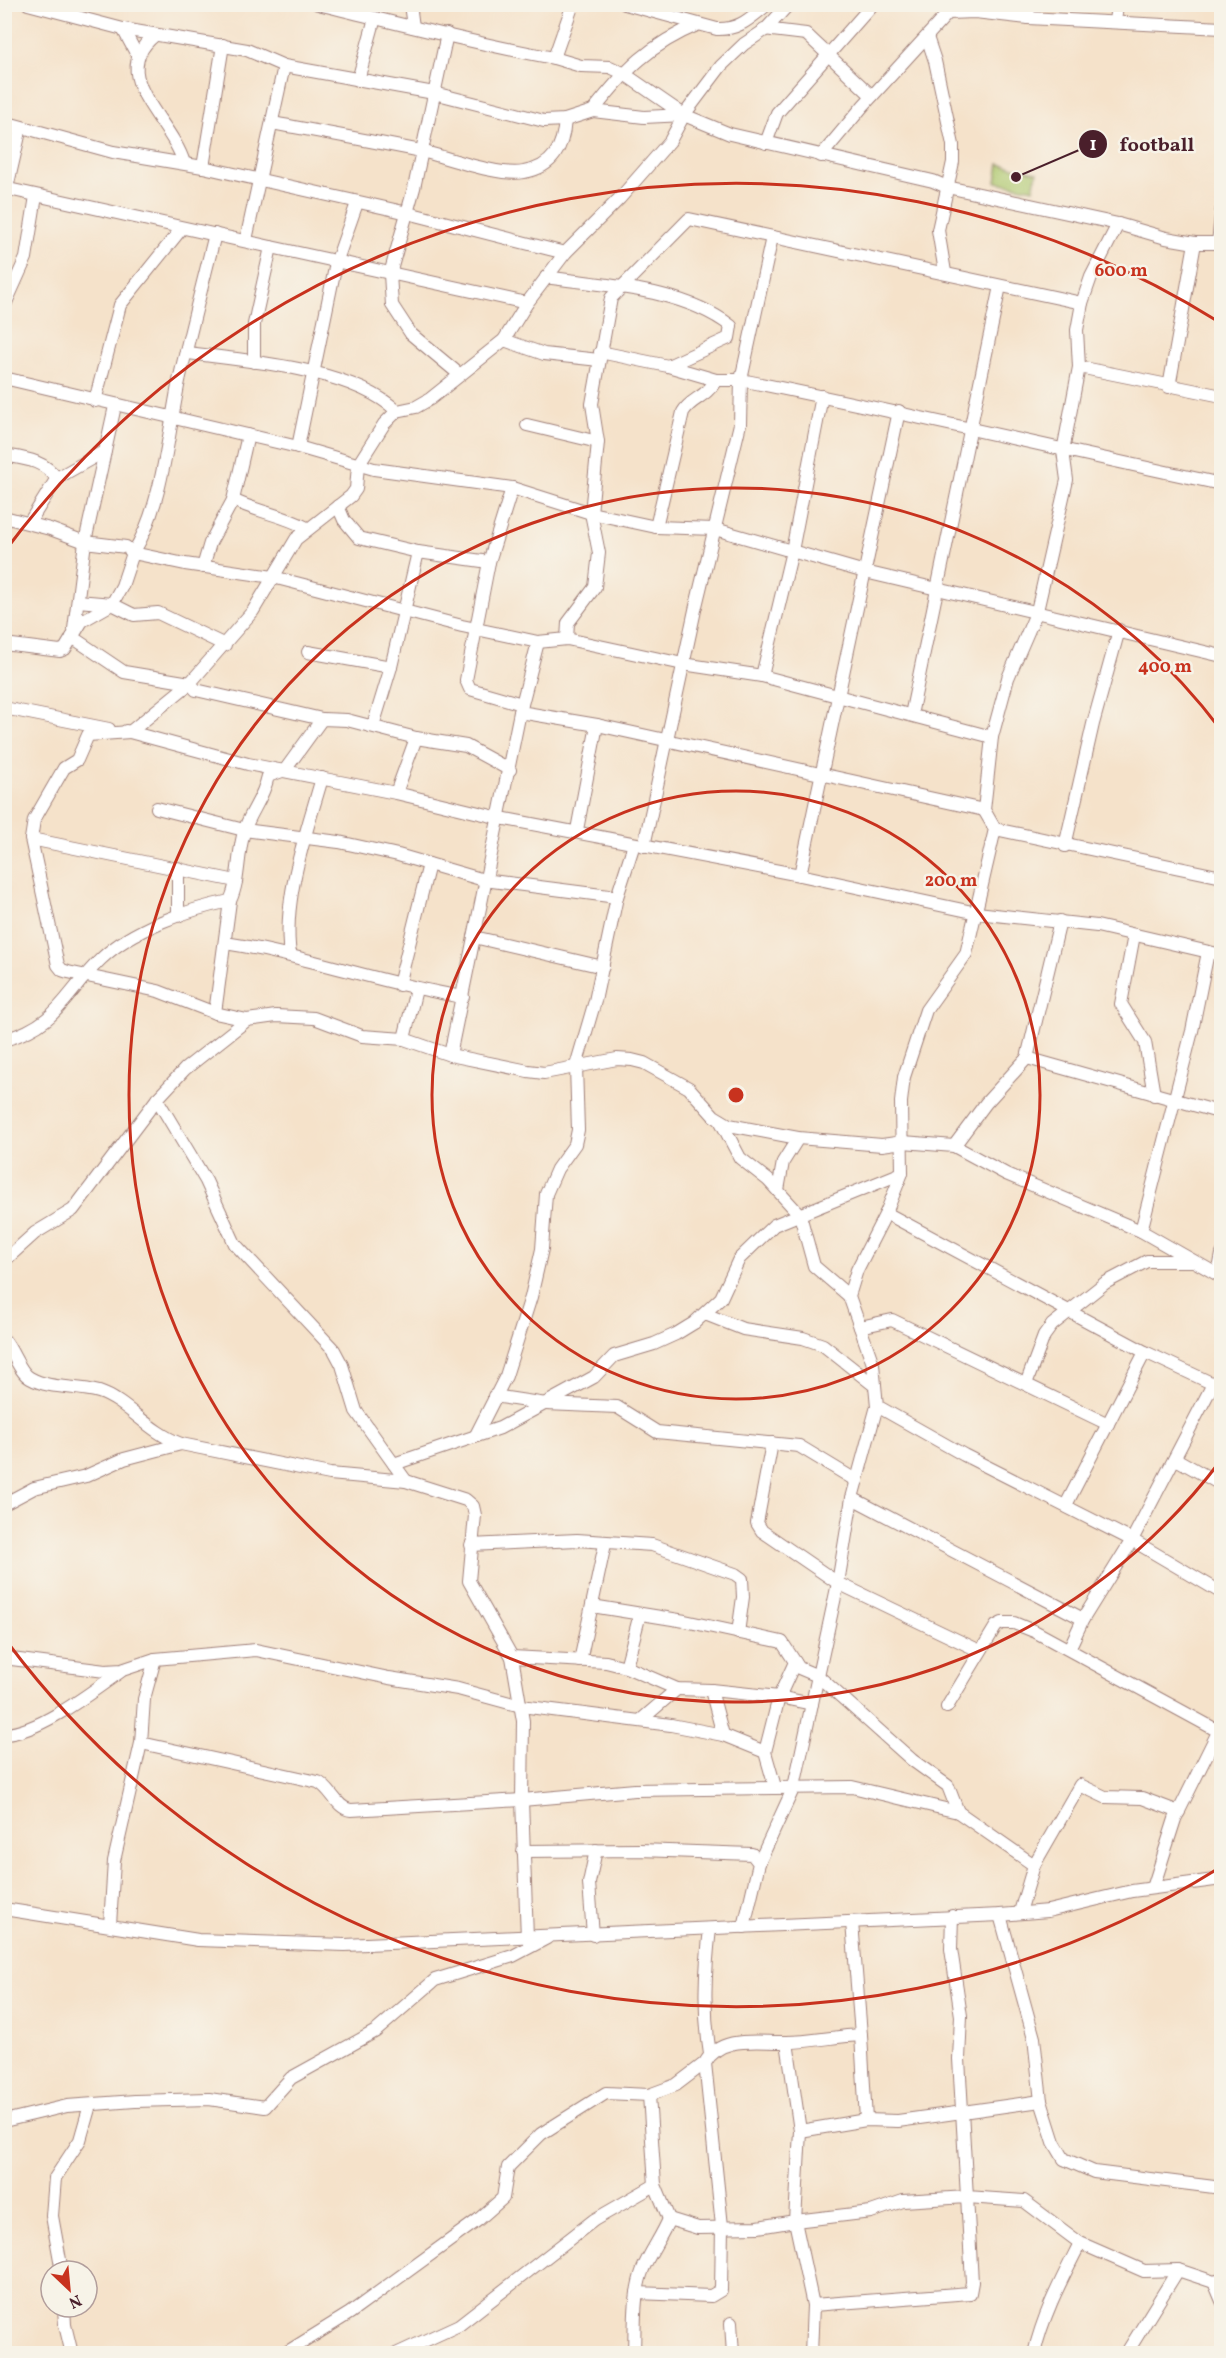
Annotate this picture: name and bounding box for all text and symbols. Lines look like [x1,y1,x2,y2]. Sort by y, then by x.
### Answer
callout: football [1078,125,1207,163]
text: football [1120,132,1195,160]
text: 1 [1089,133,1097,158]
text: 600 m [1094,259,1148,284]
text: 400 m [1138,655,1192,680]
text: 200 m [925,869,977,894]
centre of rings [726,1085,746,1105]
north arrow [39,2259,99,2319]
text: N [64,2288,85,2313]

